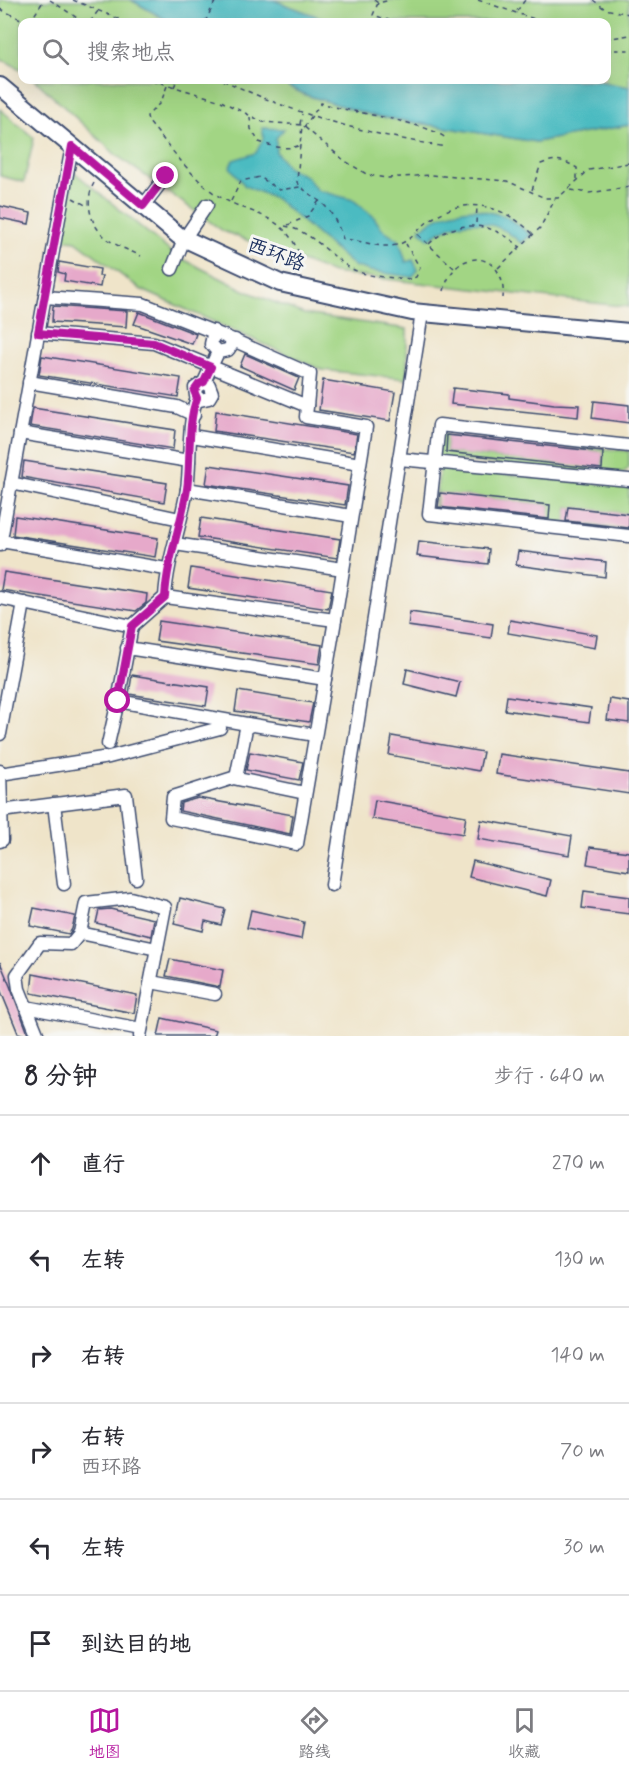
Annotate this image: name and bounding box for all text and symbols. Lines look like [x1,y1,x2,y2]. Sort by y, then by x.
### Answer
search box [18,18,611,84]
icon: search [39,35,72,68]
text: 搜索地点 [87,39,175,67]
route end [152,162,178,188]
street label: 西环路 [243,232,310,279]
route start [104,687,130,713]
text: 8 分钟 [24,1060,98,1094]
text: 步行 · 640 m [494,1063,605,1090]
icon: ahead [24,1147,57,1180]
text: 270 m [552,1150,605,1177]
text: 直行 [81,1151,125,1179]
icon: left [24,1243,57,1276]
text: 130 m [554,1246,605,1273]
text: 左转 [81,1247,125,1275]
icon: right [24,1339,57,1372]
text: 140 m [551,1342,605,1369]
text: 右转 [81,1343,125,1371]
text: 右转 [81,1424,125,1452]
icon: right [24,1435,57,1468]
text: 70 m [560,1438,605,1465]
text: 西环路 [81,1454,141,1481]
icon: left [24,1531,57,1564]
text: 30 m [563,1534,605,1561]
text: 左转 [81,1535,125,1563]
icon: arrive [24,1627,57,1660]
text: 到达目的地 [81,1631,191,1659]
tab: 地图 [88,1704,121,1763]
tab: 路线 [298,1704,331,1763]
tab: 收藏 [508,1704,541,1763]

